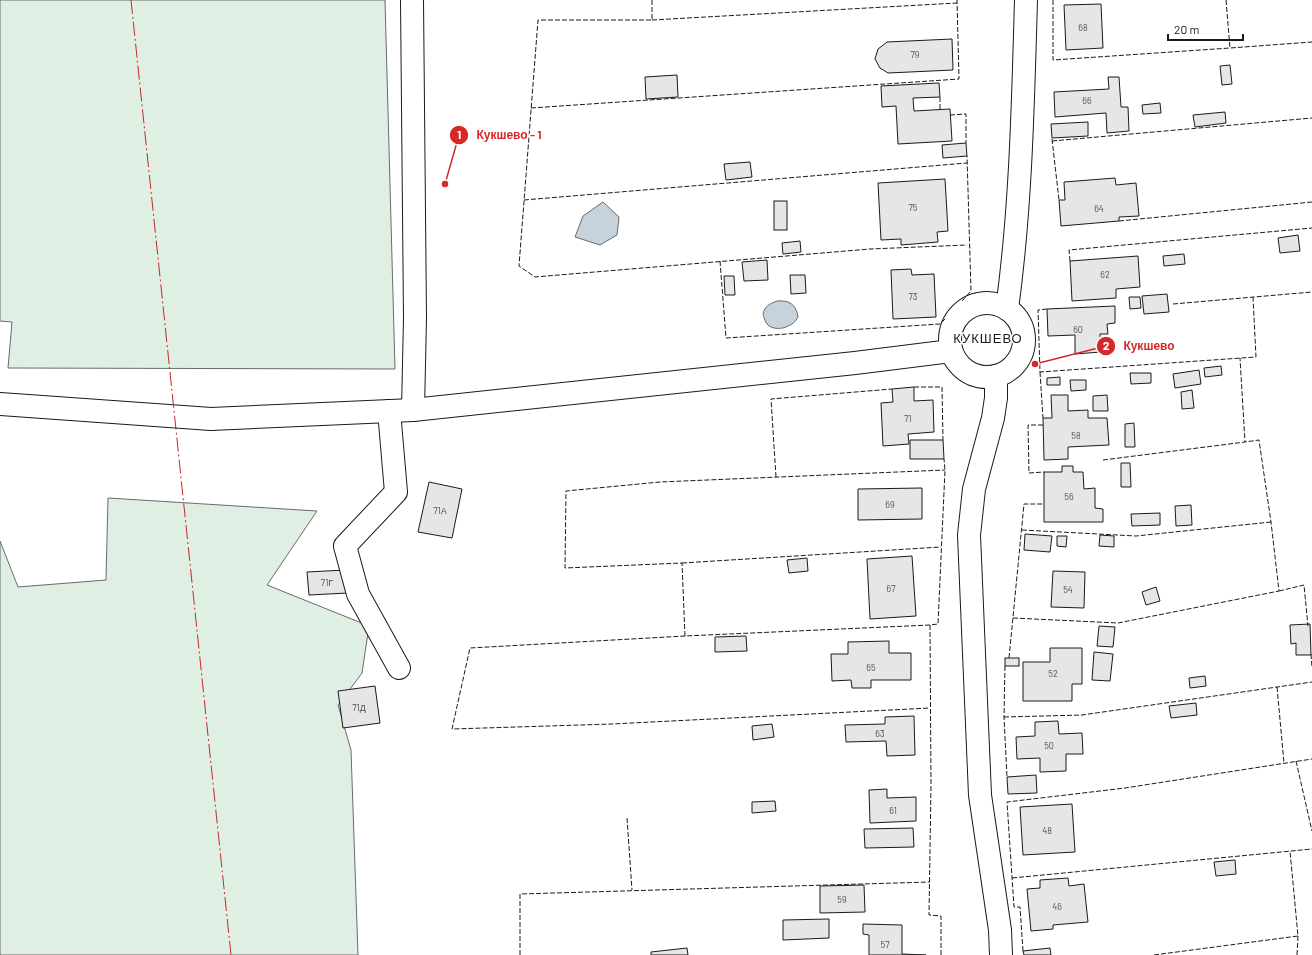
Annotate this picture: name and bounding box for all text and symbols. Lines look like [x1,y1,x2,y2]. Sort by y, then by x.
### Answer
scale bar [1168,16,1243,42]
house number: 68 [1078,22,1088,33]
text: 20 m [1174,22,1200,36]
house number: 79 [911,49,920,60]
house number: 66 [1082,95,1092,106]
callout: Кукшево - 1 [449,123,550,147]
text: 1 [457,127,461,141]
text: Кукшево - 1 [476,127,542,142]
house number: 75 [909,202,918,213]
house number: 64 [1094,203,1104,214]
house number: 62 [1100,269,1110,280]
house number: 73 [909,291,918,302]
house number: 60 [1073,324,1083,335]
district label: КУКШЕВО [953,330,1023,346]
callout: Кукшево [1096,334,1183,358]
text: 2 [1103,338,1110,352]
text: Кукшево [1123,338,1175,353]
house number: 71 [904,413,912,424]
house number: 58 [1071,430,1081,441]
house number: 56 [1064,491,1074,502]
house number: 69 [885,499,895,510]
house number: 71А [433,505,447,516]
house number: 71Г [321,577,333,588]
house number: 67 [887,583,896,594]
house number: 54 [1063,584,1073,595]
house number: 65 [866,662,876,673]
house number: 52 [1048,668,1058,679]
house number: 71Д [352,702,366,713]
house number: 63 [875,728,885,739]
house number: 50 [1044,740,1054,751]
house number: 61 [889,805,897,816]
house number: 48 [1042,825,1052,836]
house number: 59 [837,894,847,905]
house number: 46 [1052,901,1062,912]
house number: 57 [881,939,890,950]

